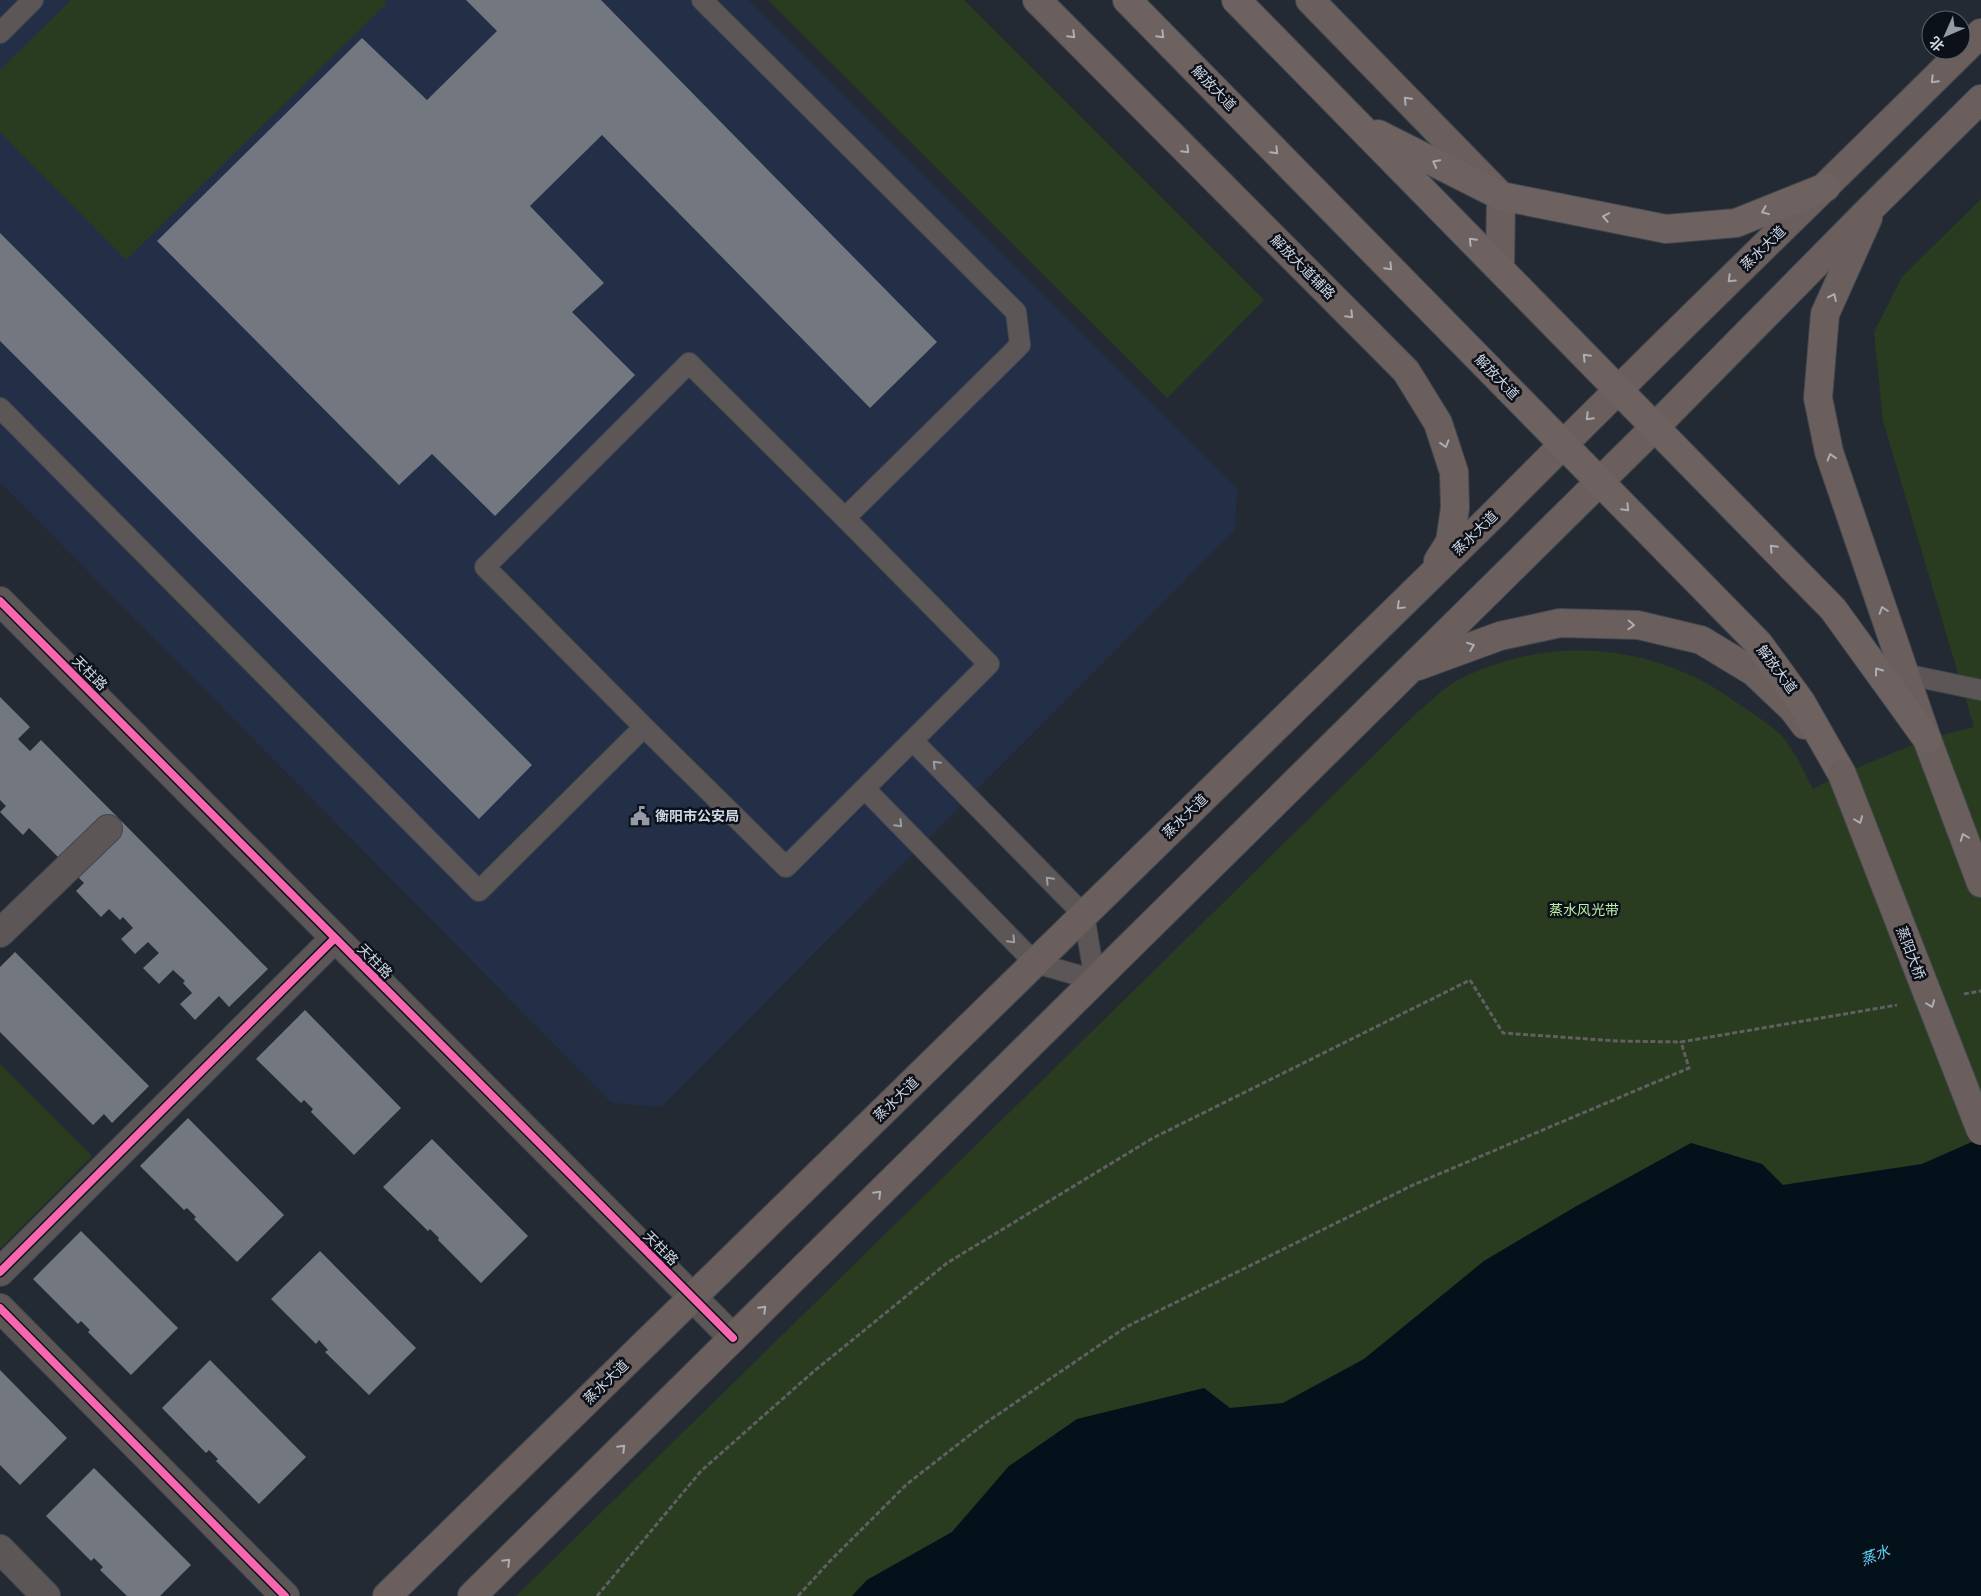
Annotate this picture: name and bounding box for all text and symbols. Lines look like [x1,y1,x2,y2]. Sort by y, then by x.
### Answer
north arrow [1921,10,1971,60]
one-way arrow [1066,29,1075,38]
one-way arrow [1156,29,1165,38]
text: 北 [1925,33,1948,56]
street label: 解放大道 [1188,62,1240,114]
one-way arrow [1931,74,1940,83]
one-way arrow [1404,97,1413,106]
one-way arrow [1180,144,1189,153]
one-way arrow [1269,145,1278,154]
one-way arrow [1432,159,1441,169]
one-way arrow [1761,205,1770,216]
one-way arrow [1601,213,1610,223]
street label: 蒸水大道 [1737,222,1789,274]
street label: 解放大道辅路 [1267,231,1339,303]
one-way arrow [1469,237,1478,246]
one-way arrow [1383,261,1392,270]
one-way arrow [1727,273,1736,282]
one-way arrow [1827,293,1838,302]
one-way arrow [1344,309,1353,318]
street label: 解放大道 [1471,351,1523,403]
one-way arrow [1583,353,1592,362]
one-way arrow [1586,412,1595,421]
one-way arrow [1439,439,1449,448]
one-way arrow [1826,453,1836,461]
one-way arrow [1620,502,1629,511]
street label: 蒸水大道 [1449,507,1501,559]
one-way arrow [1770,545,1779,554]
one-way arrow [1397,600,1406,609]
one-way arrow [1879,607,1889,615]
one-way arrow [1627,620,1635,630]
street label: 解放大道 [1753,641,1801,697]
one-way arrow [1467,642,1475,652]
street label: 天柱路 [69,652,111,694]
one-way arrow [1875,668,1884,677]
one-way arrow [933,761,942,770]
street label: 蒸水大道 [1159,790,1211,842]
public building icon: 衡阳市公安局 [629,805,651,827]
place label: 衡阳市公安局 [655,807,739,825]
one-way arrow [1854,815,1864,823]
one-way arrow [893,818,902,827]
one-way arrow [1960,833,1970,842]
one-way arrow [1046,877,1055,886]
park label: 蒸水风光带 [1549,901,1619,919]
street label: 蒸阳大桥 [1893,924,1929,982]
one-way arrow [1006,934,1015,943]
street label: 天柱路 [354,940,396,982]
one-way arrow [1925,999,1935,1007]
street label: 蒸水大道 [870,1073,922,1125]
one-way arrow [873,1191,882,1200]
street label: 天柱路 [640,1227,682,1269]
one-way arrow [757,1306,766,1315]
street label: 蒸水大道 [580,1356,632,1408]
one-way arrow [616,1444,625,1453]
water label: 蒸水 [1858,1540,1893,1569]
one-way arrow [501,1559,510,1568]

